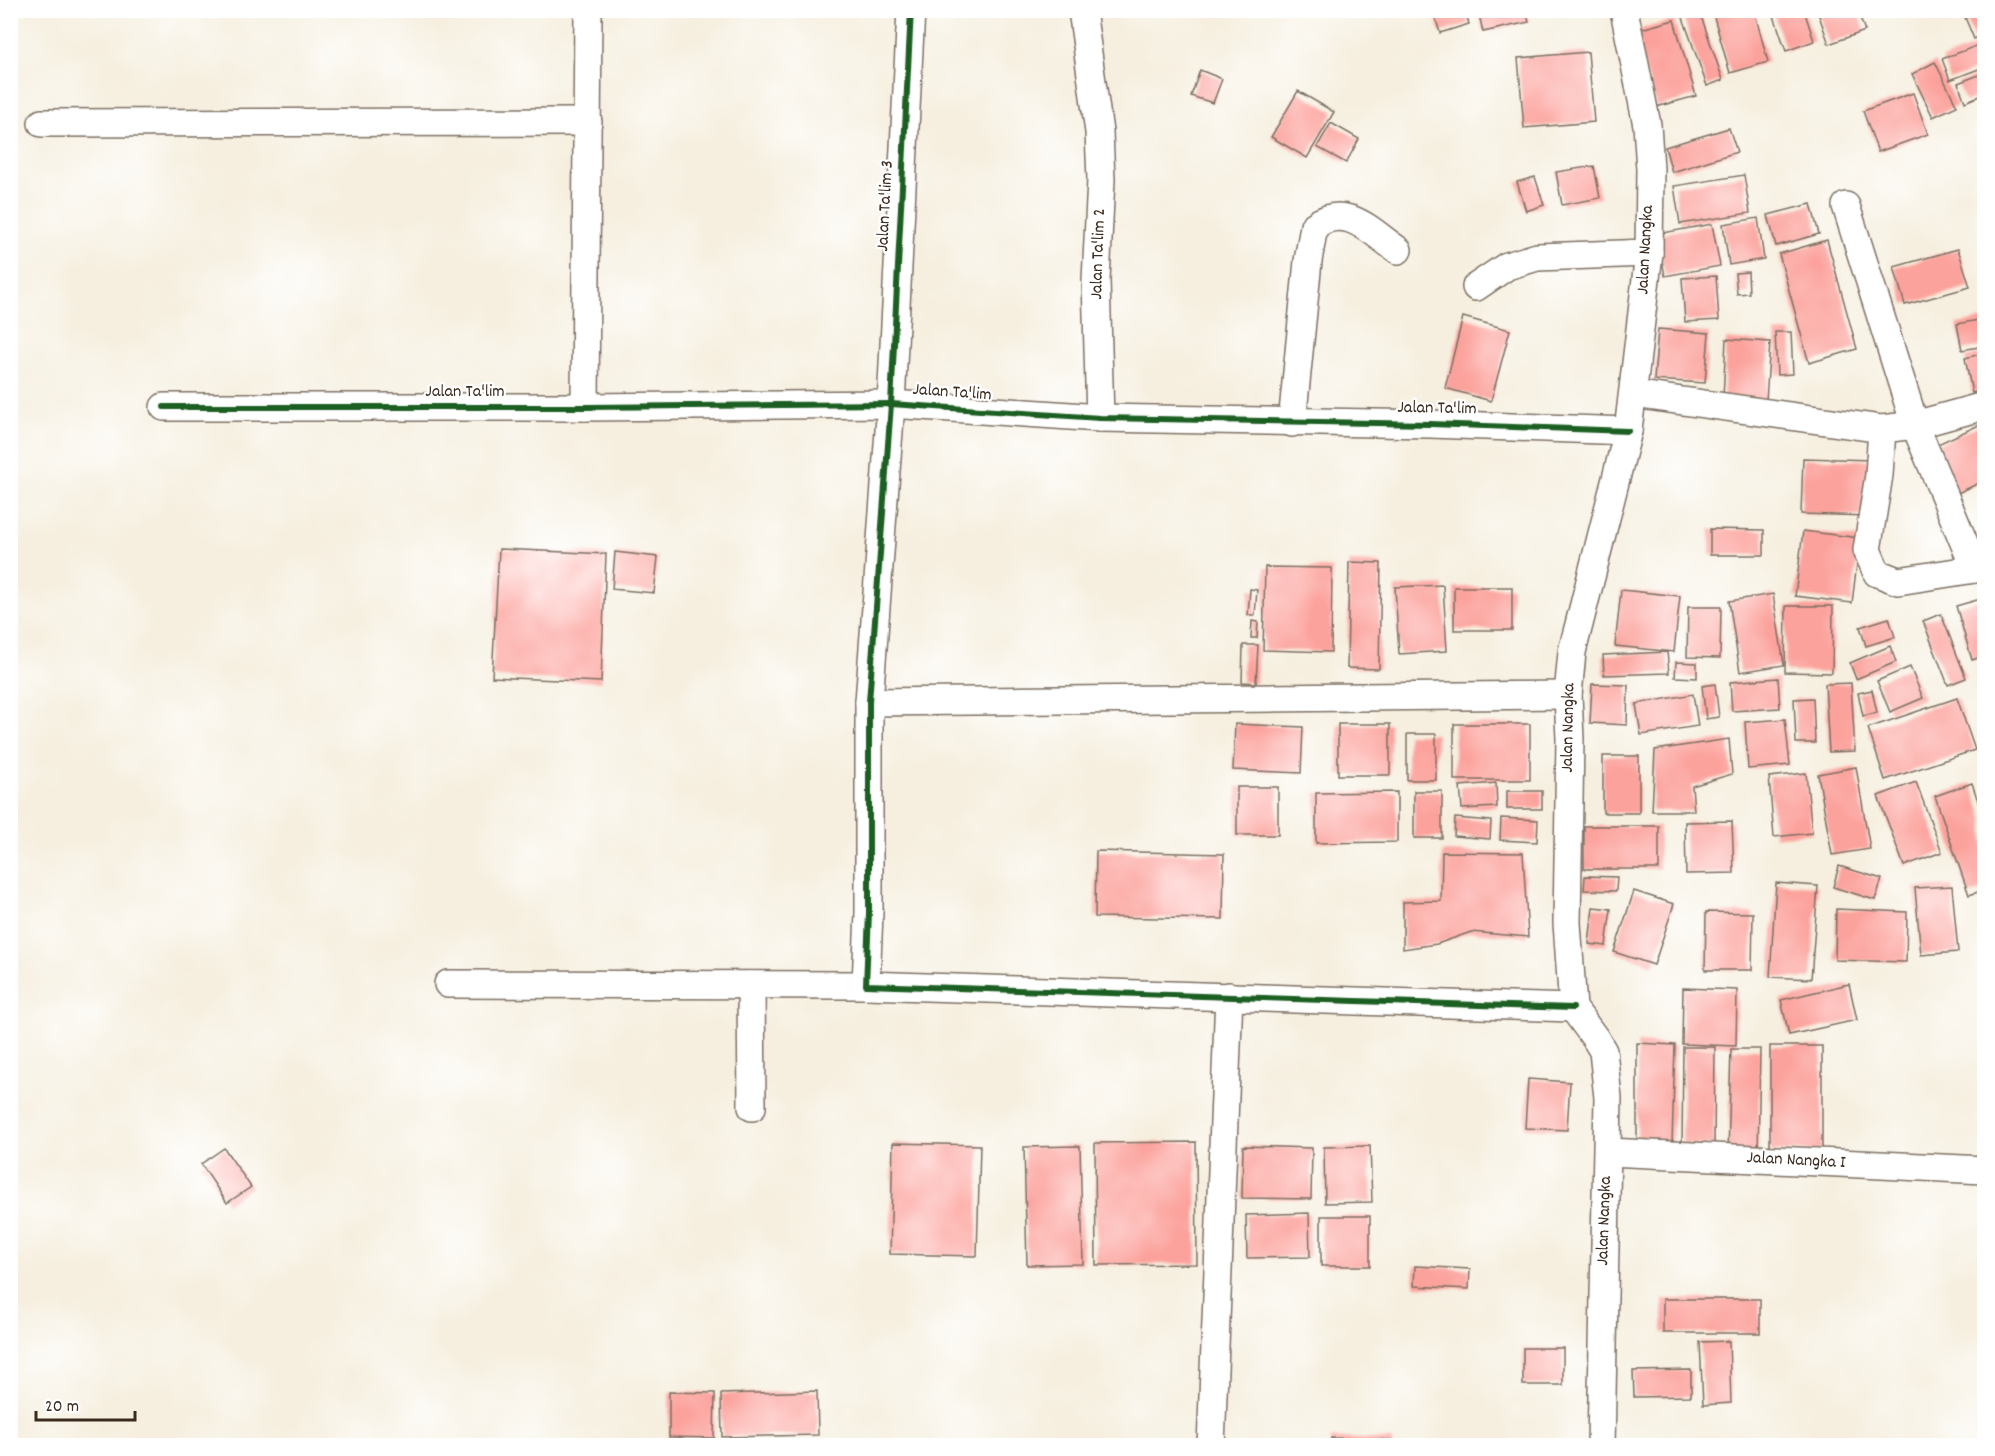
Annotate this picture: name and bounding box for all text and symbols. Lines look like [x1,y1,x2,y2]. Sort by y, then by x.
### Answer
street label: Jalan Ta'lim 3 [871,160,901,252]
street label: Jalan Nangka [1631,204,1661,295]
street label: Jalan Ta'lim 2 [1085,208,1113,300]
street label: Jalan Ta'lim [912,378,992,408]
street label: Jalan Ta'lim [425,380,505,405]
street label: Jalan Ta'lim [1397,396,1477,422]
street label: Jalan Nangka [1556,682,1582,773]
street label: Jalan Nangka I [1746,1146,1847,1176]
street label: Jalan Nangka [1591,1175,1619,1266]
scale bar [36,1384,135,1422]
text: 20 m [45,1395,79,1420]

